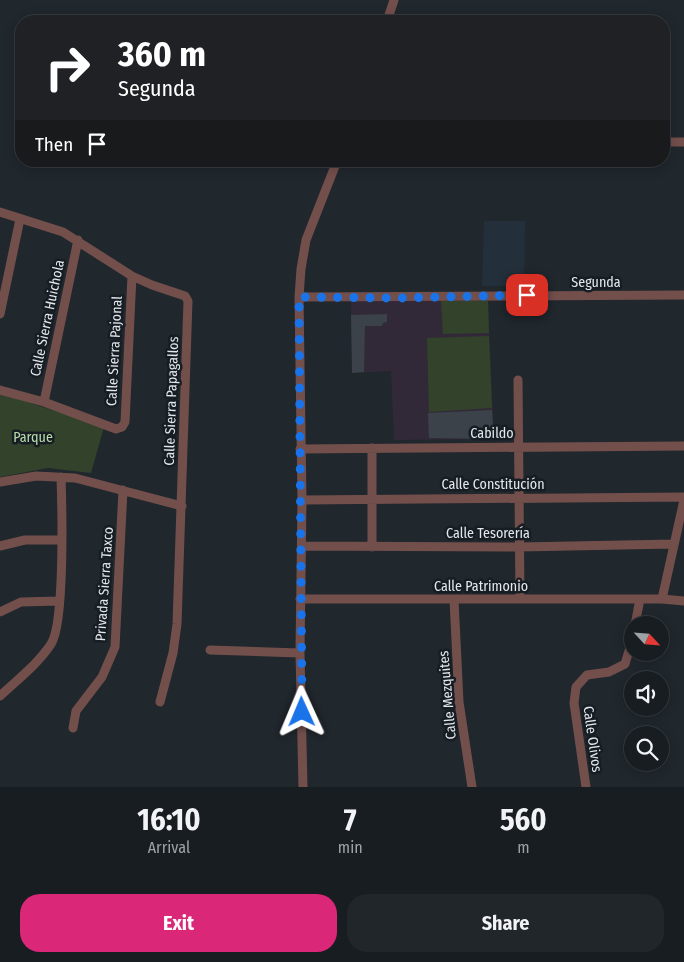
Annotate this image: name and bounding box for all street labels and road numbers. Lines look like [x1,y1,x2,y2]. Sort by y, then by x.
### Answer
street label: Calle Sierra Huichola [27,258,68,378]
street label: Segunda [571,274,621,291]
street label: Calle Sierra Pajonal [103,295,126,406]
street label: Calle Sierra Papagallos [161,336,182,466]
street label: Cabildo [470,425,514,442]
street label: Calle Constitución [441,476,545,493]
street label: Calle Tesorería [446,525,530,542]
street label: Privada Sierra Taxco [92,526,117,642]
street label: Calle Patrimonio [434,578,528,595]
street label: Calle Mezquites [435,650,460,740]
street label: Calle Olivos [579,705,606,773]

